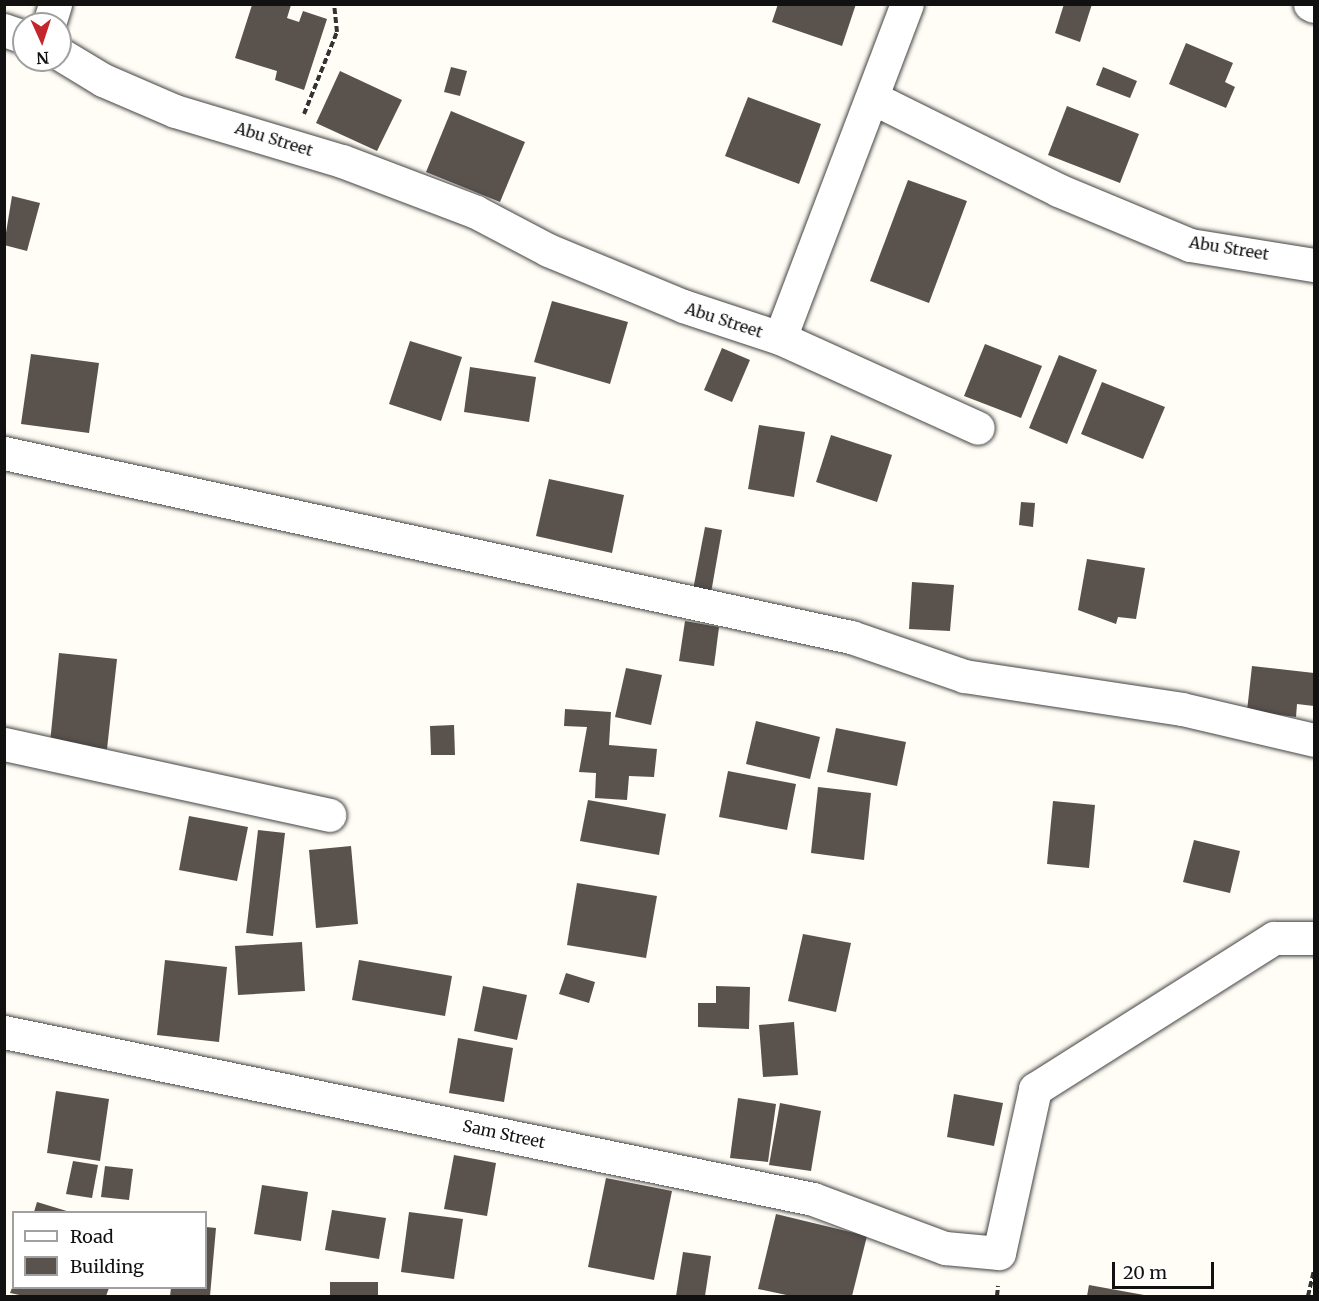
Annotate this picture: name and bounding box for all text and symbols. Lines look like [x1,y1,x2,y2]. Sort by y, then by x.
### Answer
north arrow [12,12,72,72]
text: N [36,48,50,68]
street label: Abu Street [233,118,315,160]
street label: Abu Street [1188,232,1270,264]
street label: Abu Street [683,298,765,342]
street label: Sam Street [461,1116,547,1152]
legend [12,1211,207,1289]
text: Road [70,1225,114,1248]
scale bar [1115,1250,1217,1288]
text: Building [70,1255,144,1278]
text: 20 m [1123,1261,1167,1284]

